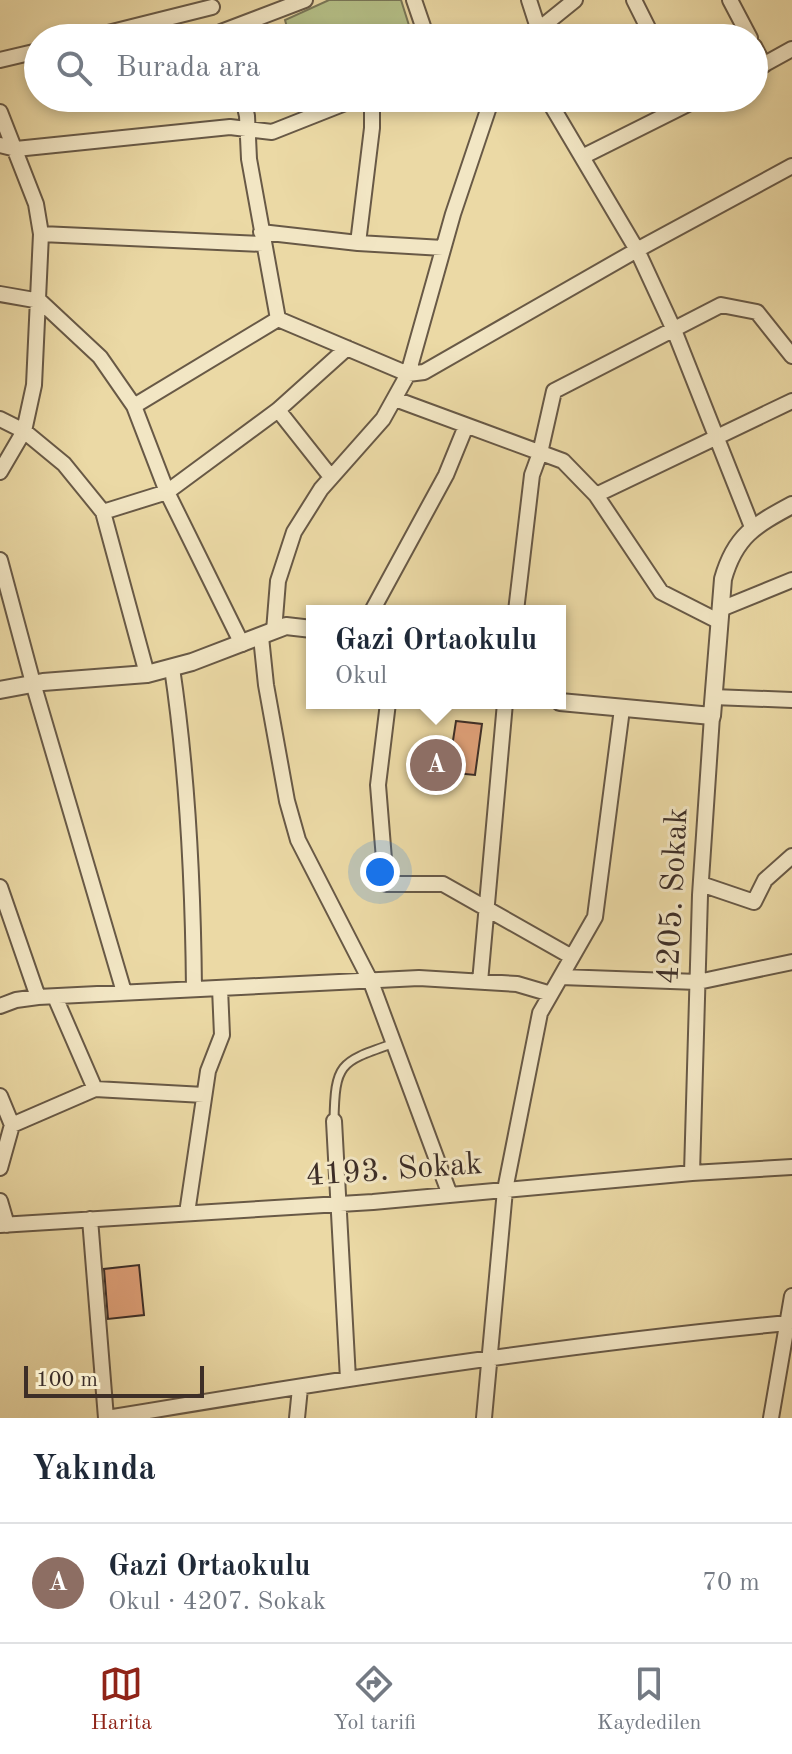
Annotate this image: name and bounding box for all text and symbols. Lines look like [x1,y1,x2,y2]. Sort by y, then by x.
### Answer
search box [24,24,768,112]
icon: search [52,46,96,90]
text: Burada ara [116,53,261,83]
popup [306,605,566,709]
text: Gazi Ortaokulu [335,626,537,656]
text: Okul [335,663,387,689]
pin: A [410,735,462,795]
street label: 4205. Sokak [653,807,695,985]
your location [360,852,400,892]
street label: 4193. Sokak [305,1149,483,1193]
scale bar [24,1362,204,1398]
text: 100 m [36,1369,98,1391]
text: Yakında [32,1453,156,1487]
text: Gazi Ortaokulu [108,1552,311,1582]
text: A [48,1570,68,1596]
text: 70 m [702,1570,760,1596]
text: Okul · 4207. Sokak [108,1589,326,1615]
tab: Harita [90,1662,152,1737]
tab: Yol tarifi [333,1662,416,1737]
tab: Kaydedilen [597,1662,701,1737]

